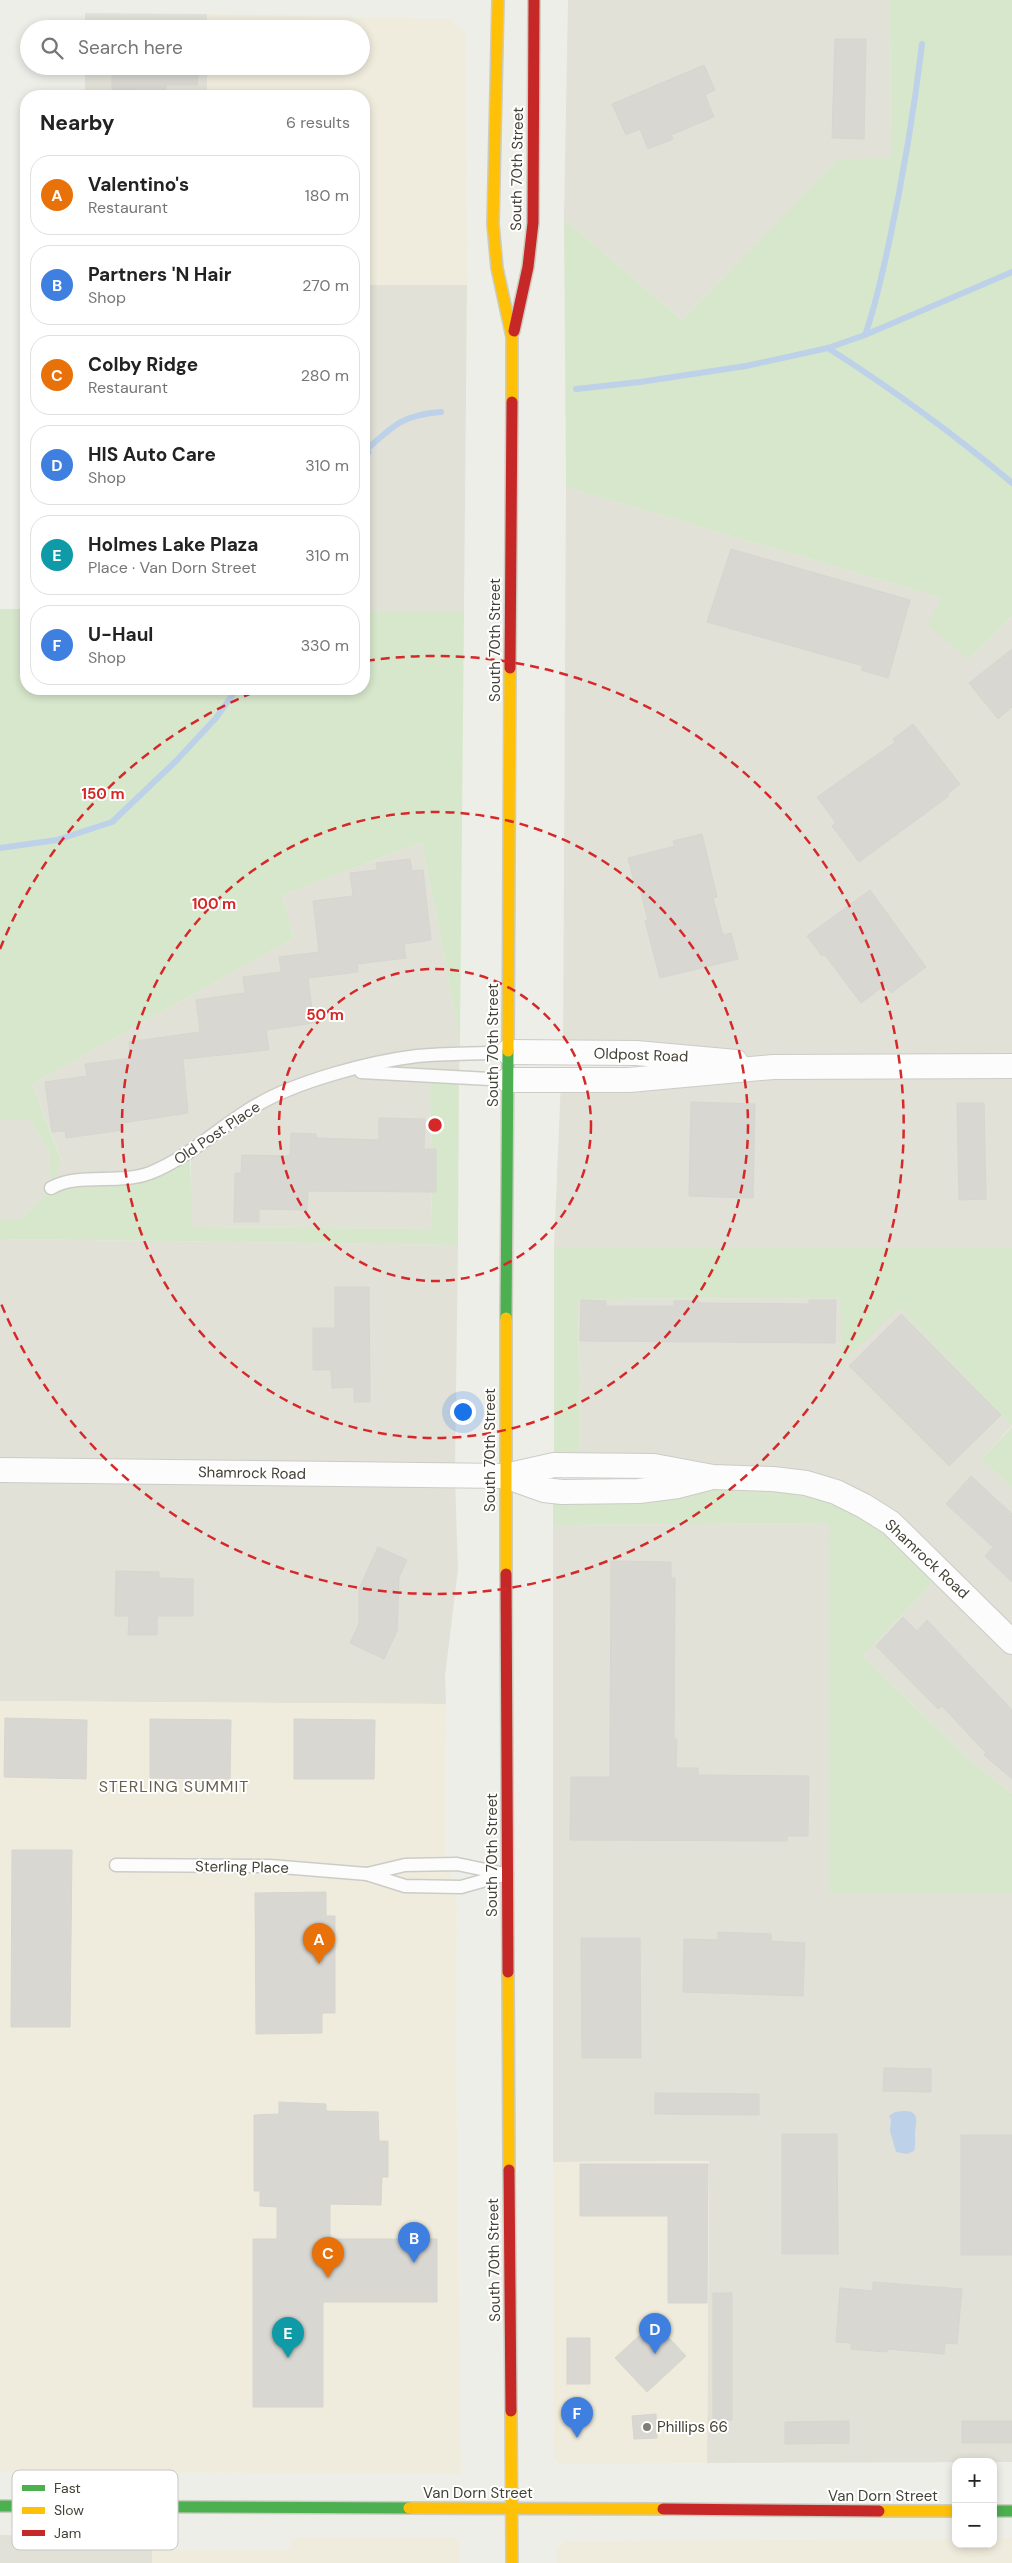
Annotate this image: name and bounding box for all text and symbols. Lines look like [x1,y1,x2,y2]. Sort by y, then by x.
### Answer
search box [20,20,370,75]
icon: search [38,34,66,62]
text: Search here [78,35,183,60]
street label: South 70th Street [506,107,528,231]
text: Nearby [40,109,114,137]
text: 6 results [286,112,350,133]
text: Valentino's [88,172,189,197]
text: A [51,185,63,206]
text: 180 m [305,185,349,206]
text: Restaurant [88,197,168,218]
text: Partners 'N Hair [88,262,231,287]
text: B [52,275,62,296]
text: 270 m [302,275,349,296]
text: Shop [88,287,126,308]
text: Colby Ridge [88,352,198,377]
text: C [51,365,63,386]
text: 280 m [301,365,349,386]
text: Restaurant [88,377,168,398]
text: HIS Auto Care [88,442,216,467]
text: D [51,455,63,476]
text: 310 m [305,455,349,476]
text: Shop [88,467,126,488]
text: Holmes Lake Plaza [88,532,258,557]
text: E [52,545,62,566]
text: 310 m [305,545,349,566]
text: Place · Van Dorn Street [88,557,257,578]
street label: South 70th Street [485,578,505,702]
text: U-Haul [88,622,153,647]
text: F [53,635,61,656]
text: 330 m [301,635,349,656]
text: Shop [88,647,126,668]
text: 150 m [82,784,125,804]
text: 100 m [192,894,236,914]
street label: South 70th Street [483,983,503,1107]
text: 50 m [306,1005,344,1025]
street label: Oldpost Road [593,1043,689,1067]
street label: Old Post Place [170,1097,264,1169]
centre of rings [426,1116,444,1134]
street label: South 70th Street [480,1388,500,1512]
your location [450,1399,476,1425]
street label: Shamrock Road [198,1462,306,1484]
street label: Shamrock Road [881,1515,973,1603]
district label: STERLING SUMMIT [99,1776,249,1797]
street label: South 70th Street [482,1793,502,1917]
street label: Sterling Place [195,1856,289,1878]
pin: A [303,1923,335,1964]
street label: South 70th Street [483,2198,505,2322]
pin: B [398,2222,430,2263]
pin: C [312,2237,344,2278]
pin: D [639,2313,671,2354]
pin: E [272,2317,304,2358]
pin: F [561,2397,593,2438]
place label: Phillips 66 [657,2417,728,2437]
marker: Phillips 66 [641,2421,653,2433]
map controls [952,2458,997,2548]
button: + [952,2458,997,2503]
legend [12,2470,178,2550]
text: Fast [54,2479,81,2497]
street label: Van Dorn Street [423,2483,533,2503]
street label: Van Dorn Street [828,2486,938,2506]
text: Slow [54,2501,84,2519]
button: − [952,2503,997,2548]
text: Jam [54,2524,81,2542]

